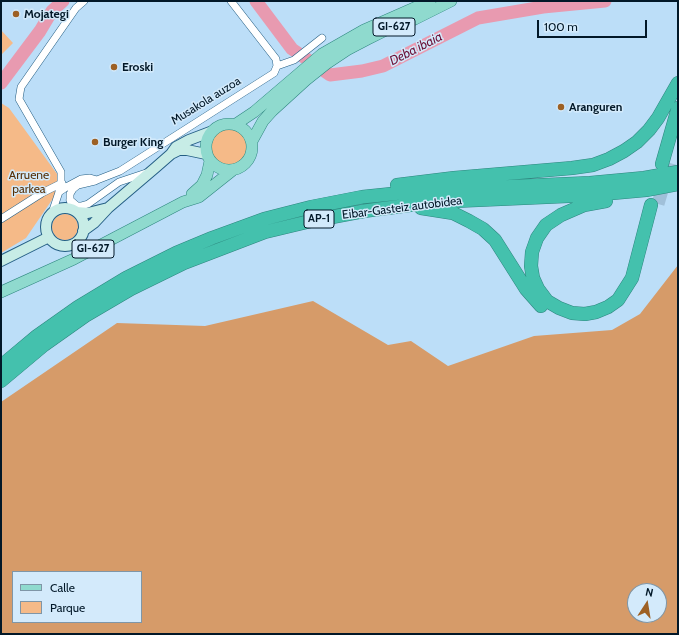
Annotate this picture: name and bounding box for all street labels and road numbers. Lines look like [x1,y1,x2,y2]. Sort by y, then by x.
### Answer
road number: GI-627 [373,18,415,36]
street label: Musakola auzoa [168,74,244,128]
street label: Eibar-Gasteiz autobidea [341,193,463,223]
road number: AP-1 [304,210,334,228]
road number: GI-627 [72,240,114,258]

